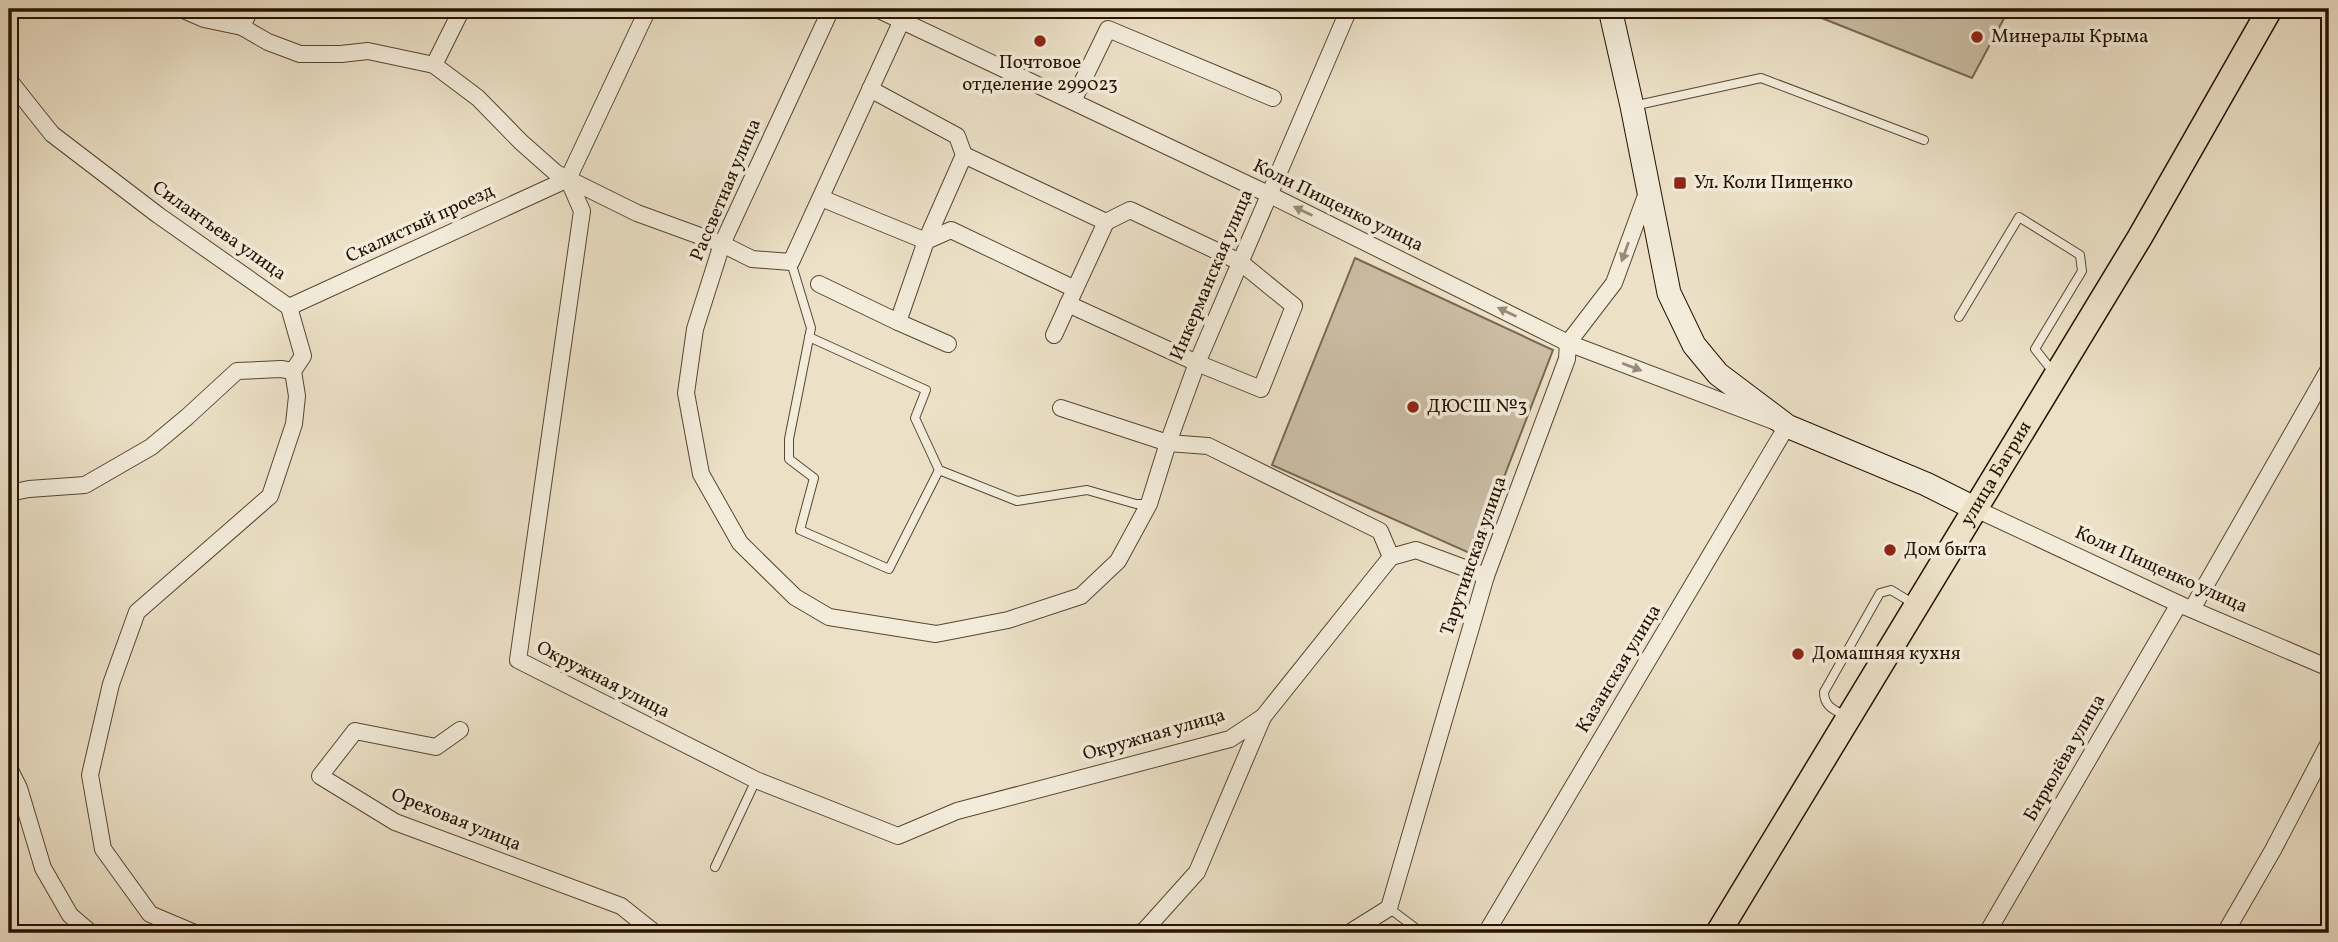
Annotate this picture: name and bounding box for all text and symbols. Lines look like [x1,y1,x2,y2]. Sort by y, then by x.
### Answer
place label: Минералы Крыма [1991,24,2148,50]
marker: Минералы Крыма [1969,29,1985,45]
marker: Почтовое отделение 299023 [1032,33,1048,49]
place label: Почтовое отделение 299023 [962,50,1118,98]
street label: Рассветная улица [684,115,768,265]
street label: Коли Пищенко улица [1248,153,1428,259]
place label: Ул. Коли Пищенко [1694,170,1853,196]
street label: Силантьева улица [147,175,291,287]
marker: Ул. Коли Пищенко [1672,175,1688,191]
street label: Скалистый проезд [342,178,499,270]
street label: Инкерманская улица [1164,185,1260,365]
one-way arrow [1293,206,1313,217]
one-way arrow [1620,241,1631,262]
one-way arrow [1497,307,1517,318]
one-way arrow [1622,362,1643,373]
place label: ДЮСШ №3 [1427,394,1527,420]
marker: ДЮСШ №3 [1405,399,1421,415]
street label: улица Багрия [1955,416,2038,531]
street label: Тарутинская улица [1435,473,1513,639]
street label: Коли Пищенко улица [2070,520,2252,620]
place label: Дом быта [1904,537,1987,563]
marker: Дом быта [1882,542,1898,558]
street label: Казанская улица [1570,600,1668,738]
street label: Окружная улица [532,635,674,725]
place label: Домашняя кухня [1812,641,1961,667]
marker: Домашняя кухня [1790,646,1806,662]
street label: Бирюлёва улица [2018,690,2112,826]
street label: Окружная улица [1080,702,1228,768]
street label: Ореховая улица [387,782,525,858]

